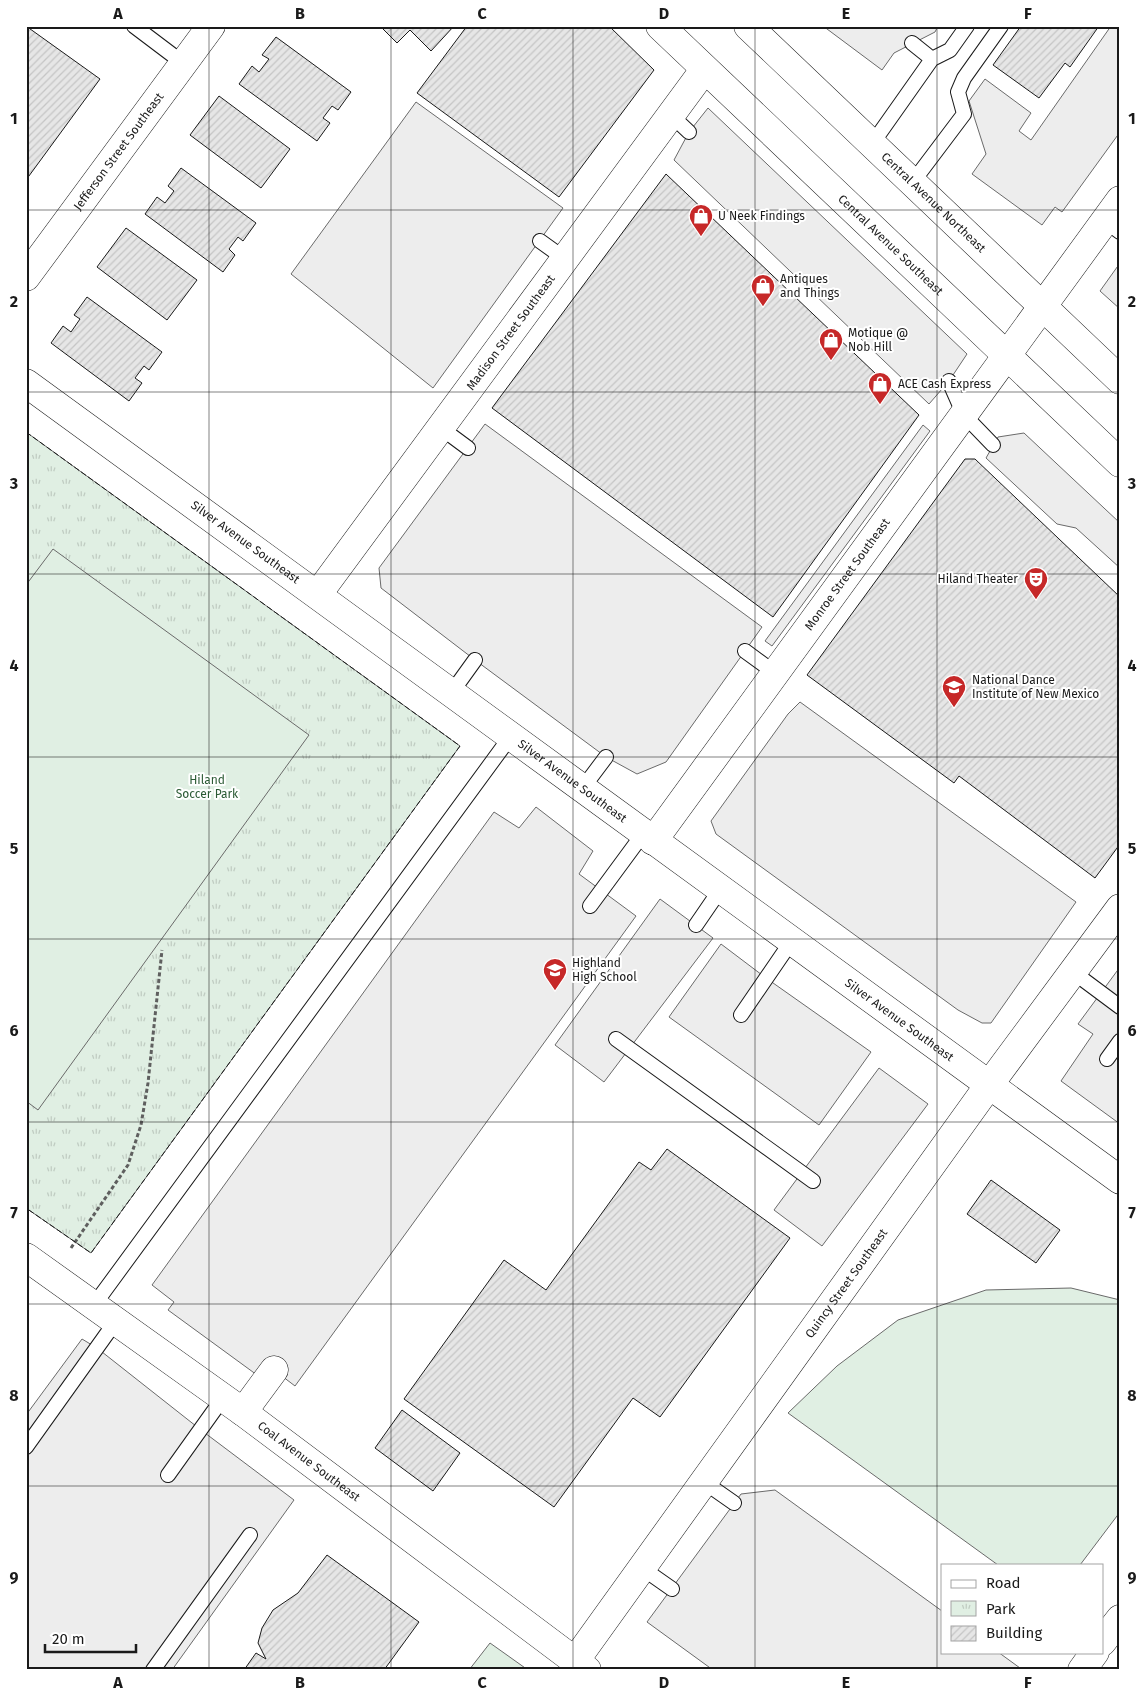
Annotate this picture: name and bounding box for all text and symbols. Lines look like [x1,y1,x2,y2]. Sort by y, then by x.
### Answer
text: A [112,4,123,23]
text: B [295,4,305,23]
text: C [477,4,487,23]
text: D [659,4,669,23]
text: E [842,4,850,23]
text: F [1024,4,1032,23]
street label: Jefferson Street Southeast [71,89,167,213]
text: 1 [10,109,18,128]
text: 1 [1128,109,1136,128]
street label: Central Avenue Northeast [878,150,989,256]
street label: Central Avenue Southeast [835,192,946,299]
shop icon: U Neek Findings [688,203,714,237]
place label: U Neek Findings [718,209,805,223]
street label: Madison Street Southeast [464,271,558,393]
place label: Antiques and Things [780,272,840,300]
shop icon: Antiques and Things [750,273,776,307]
text: 2 [10,292,18,311]
text: 2 [1128,292,1136,311]
place label: Motique @ Nob Hill [848,326,908,354]
shop icon: Motique @ Nob Hill [818,327,844,361]
shop icon: ACE Cash Express [867,371,893,405]
place label: ACE Cash Express [898,377,992,391]
text: 3 [9,474,18,493]
text: 3 [1127,474,1136,493]
street label: Silver Avenue Southeast [188,498,303,587]
street label: Monroe Street Southeast [802,515,893,633]
theatre icon: Hiland Theater [1023,566,1049,600]
place label: Hiland Theater [938,572,1018,586]
text: 4 [9,656,19,675]
text: 4 [1127,656,1137,675]
place label: National Dance Institute of New Mexico [972,673,1099,701]
school or university icon: National Dance Institute of New Mexico [941,674,967,708]
street label: Silver Avenue Southeast [515,737,630,826]
park label: Hiland Soccer Park [176,773,239,801]
text: 5 [10,839,19,858]
text: 5 [1128,839,1137,858]
place label: Highland High School [572,956,637,984]
school or university icon: Highland High School [542,957,568,991]
street label: Silver Avenue Southeast [842,976,957,1065]
text: 6 [9,1021,19,1040]
text: 6 [1127,1021,1137,1040]
text: 7 [10,1203,18,1222]
text: 7 [1128,1203,1136,1222]
street label: Quincy Street Southeast [802,1226,891,1341]
text: 8 [9,1386,19,1405]
text: 8 [1127,1386,1137,1405]
street label: Coal Avenue Southeast [255,1419,363,1505]
legend [941,1564,1104,1654]
text: 9 [10,1568,19,1587]
text: 9 [1128,1568,1137,1587]
text: Road [986,1574,1021,1592]
text: Park [986,1600,1016,1618]
scale bar [45,1621,136,1653]
text: Building [986,1624,1042,1642]
text: 20 m [52,1630,85,1648]
text: A [112,1673,123,1692]
text: B [295,1673,305,1692]
text: C [477,1673,487,1692]
text: D [659,1673,669,1692]
text: E [842,1673,850,1692]
text: F [1024,1673,1032,1692]

